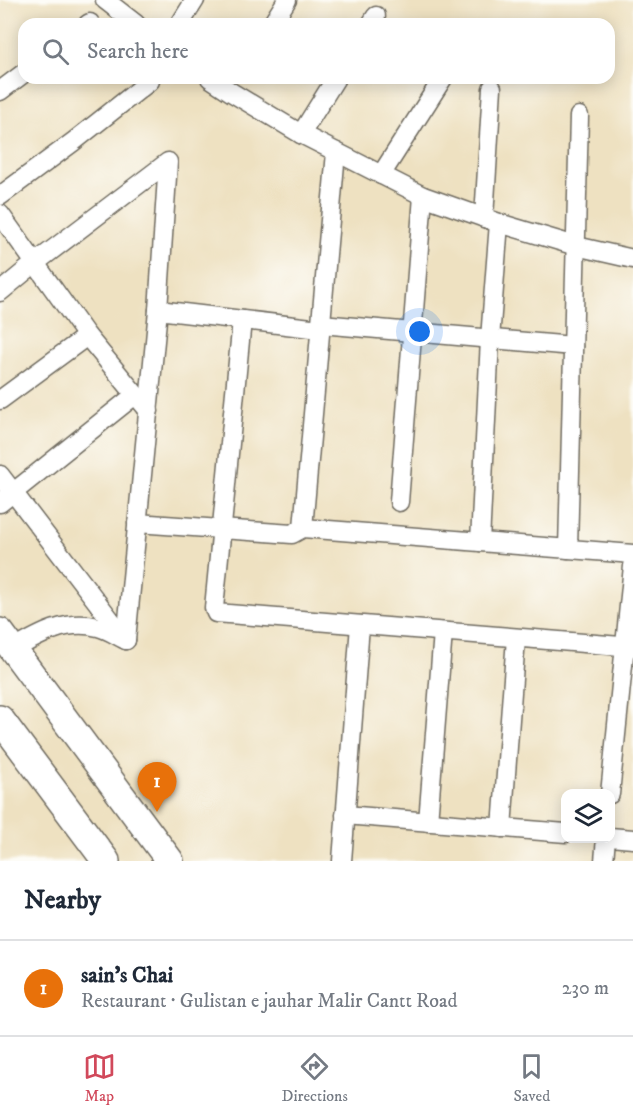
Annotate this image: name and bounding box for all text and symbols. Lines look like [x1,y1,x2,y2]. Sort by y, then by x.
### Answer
search box [18,18,615,84]
icon: search [39,35,72,68]
text: Search here [87,38,189,65]
your location [405,317,434,346]
pin: 1 [138,762,176,812]
map controls [561,789,615,843]
button: layers [561,789,615,843]
text: Nearby [24,884,101,917]
text: sain's Chai [81,962,173,989]
text: 1 [40,976,47,1001]
text: 230 m [562,976,609,1001]
text: Restaurant · Gulistan e jauhar Malir Cantt Road [81,989,458,1014]
tab: Map [83,1050,116,1106]
tab: Directions [281,1050,348,1106]
tab: Saved [513,1050,550,1106]

